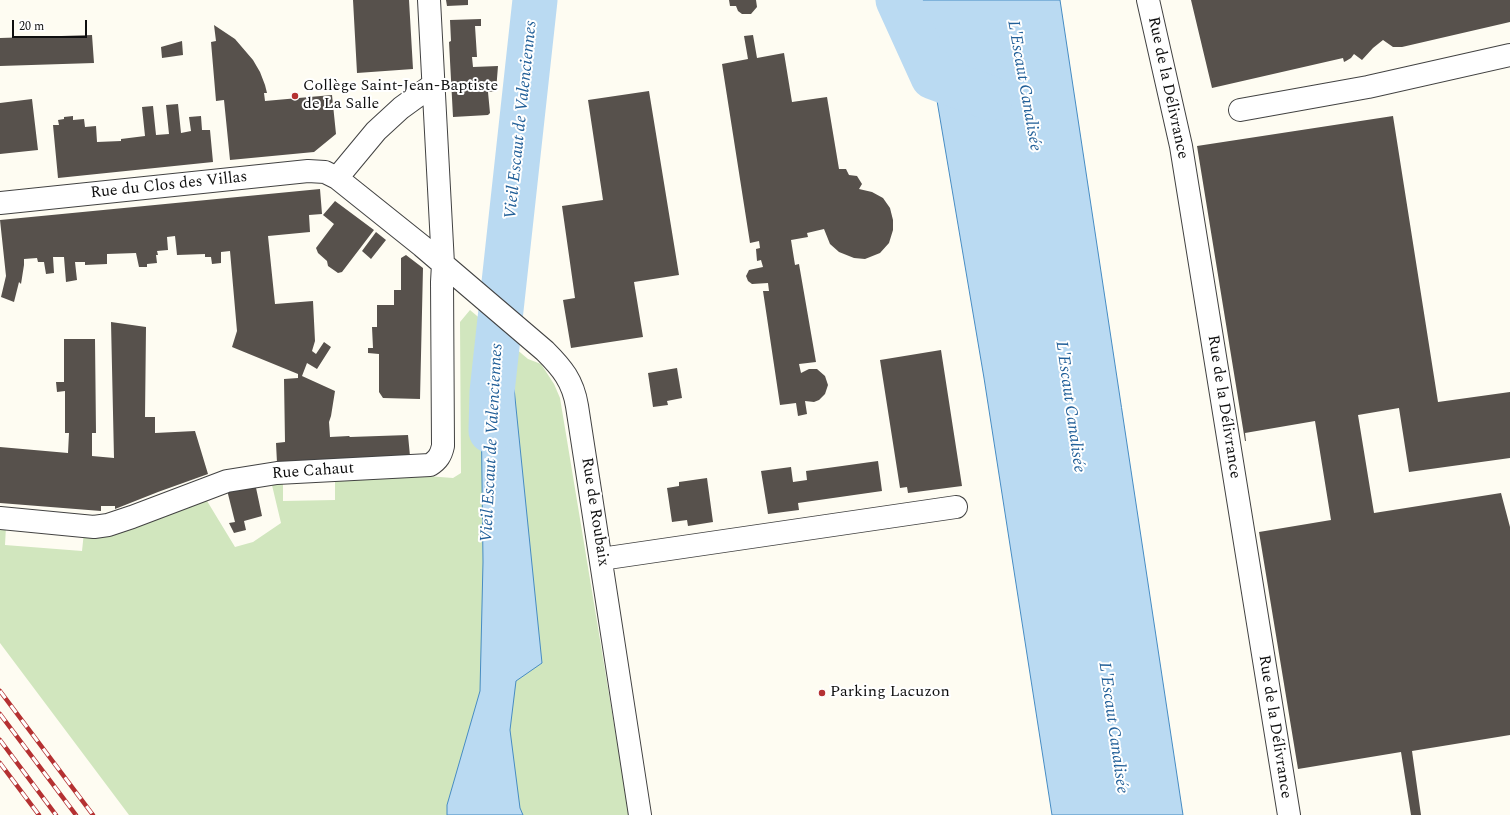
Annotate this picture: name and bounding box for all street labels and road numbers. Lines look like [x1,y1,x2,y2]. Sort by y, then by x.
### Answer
street label: Rue de la Délivrance [1143,15,1191,161]
street label: Rue du Clos des Villas [90,168,248,204]
street label: Rue de la Délivrance [1202,334,1244,480]
street label: Rue de Roubaix [576,456,612,568]
street label: Rue Cahaut [271,460,355,484]
street label: Rue de la Délivrance [1253,654,1295,800]

